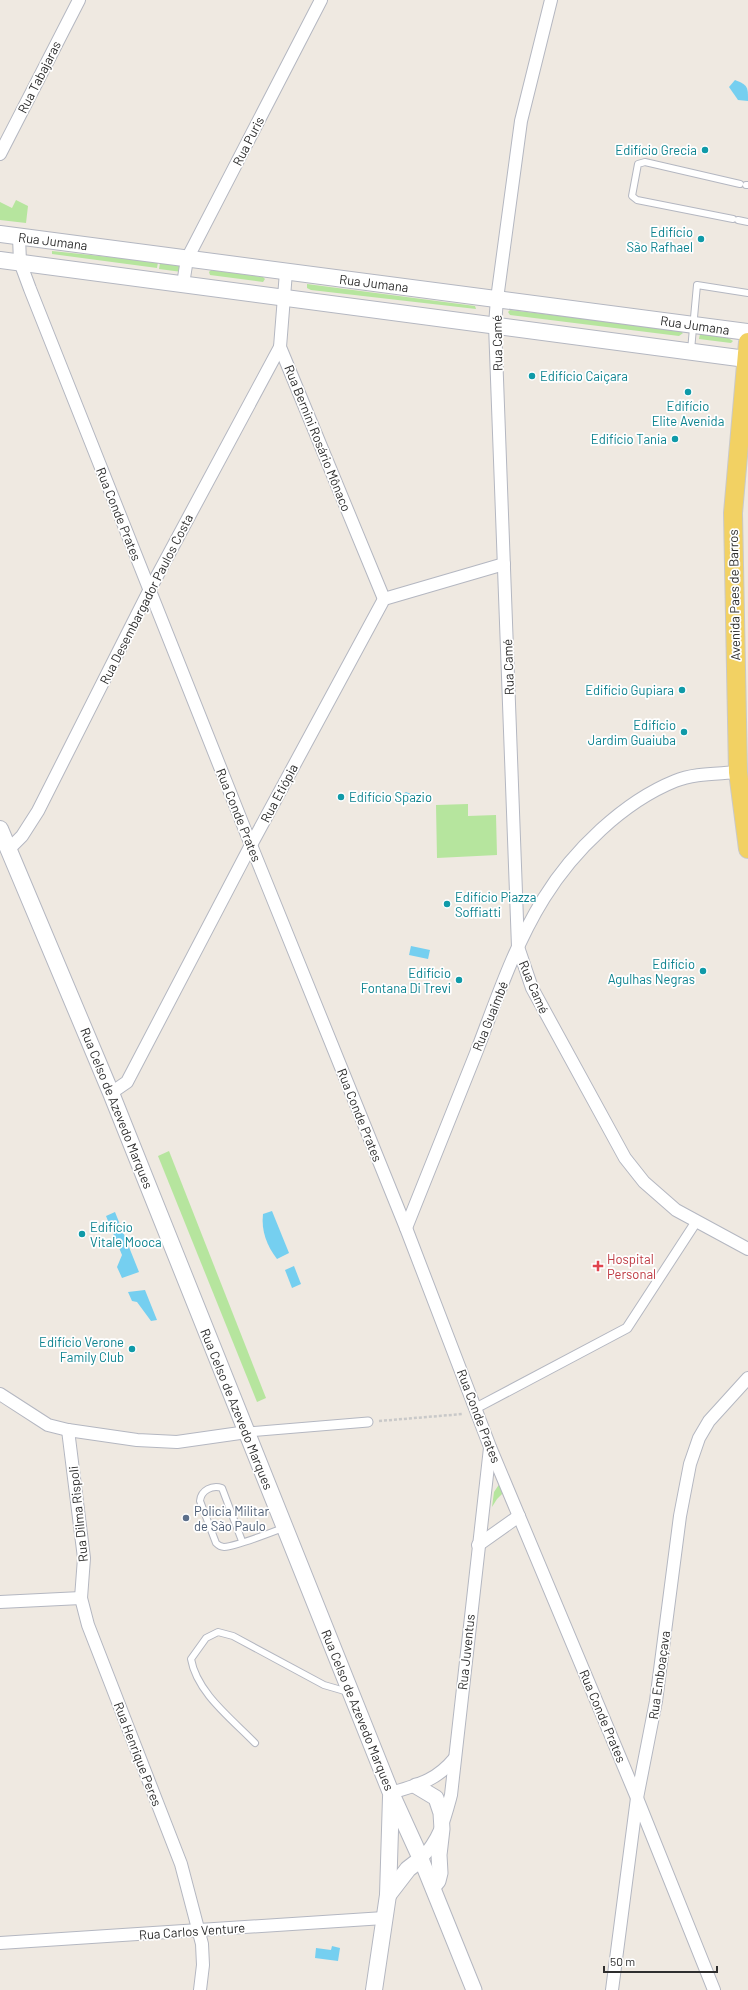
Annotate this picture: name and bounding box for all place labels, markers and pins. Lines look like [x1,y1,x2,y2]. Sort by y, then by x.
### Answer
place label: Edifício Grecia [615,142,697,158]
marker: Edifício Grecia [700,145,710,155]
place label: Edifício São Rafhael [626,224,693,255]
marker: Edifício São Rafhael [696,234,706,244]
place label: Edifício Caiçara [540,368,628,384]
marker: Edifício Caiçara [527,371,537,381]
marker: Edifício Elite Avenida [683,387,693,397]
place label: Edifício Elite Avenida [652,398,724,429]
place label: Edifício Tania [591,431,667,447]
marker: Edifício Tania [670,434,680,444]
place label: Edifício Gupiara [585,682,674,698]
marker: Edifício Gupiara [677,685,687,695]
place label: Edifício Jardim Guaiuba [588,717,676,748]
marker: Edifício Jardim Guaiuba [679,727,689,737]
place label: Edifício Spazio [349,789,432,805]
marker: Edifício Spazio [336,792,346,802]
place label: Edifício Piazza Soffiatti [455,889,536,920]
marker: Edifício Piazza Soffiatti [442,899,452,909]
place label: Edifício Agulhas Negras [608,956,695,987]
place label: Edifício Fontana Di Trevi [361,965,451,996]
marker: Edifício Agulhas Negras [698,966,708,976]
marker: Edifício Fontana Di Trevi [454,975,464,985]
place label: Edifício Vitale Mooca [90,1219,162,1250]
marker: Edifício Vitale Mooca [77,1229,87,1239]
place label: Hospital Personal [607,1251,656,1282]
marker: Hospital Personal [592,1260,604,1272]
place label: Edifício Verone Family Club [39,1334,124,1365]
marker: Edifício Verone Family Club [127,1344,137,1354]
place label: Policia Militar de São Paulo [194,1503,269,1534]
marker: Policia Militar de São Paulo [181,1513,191,1523]

